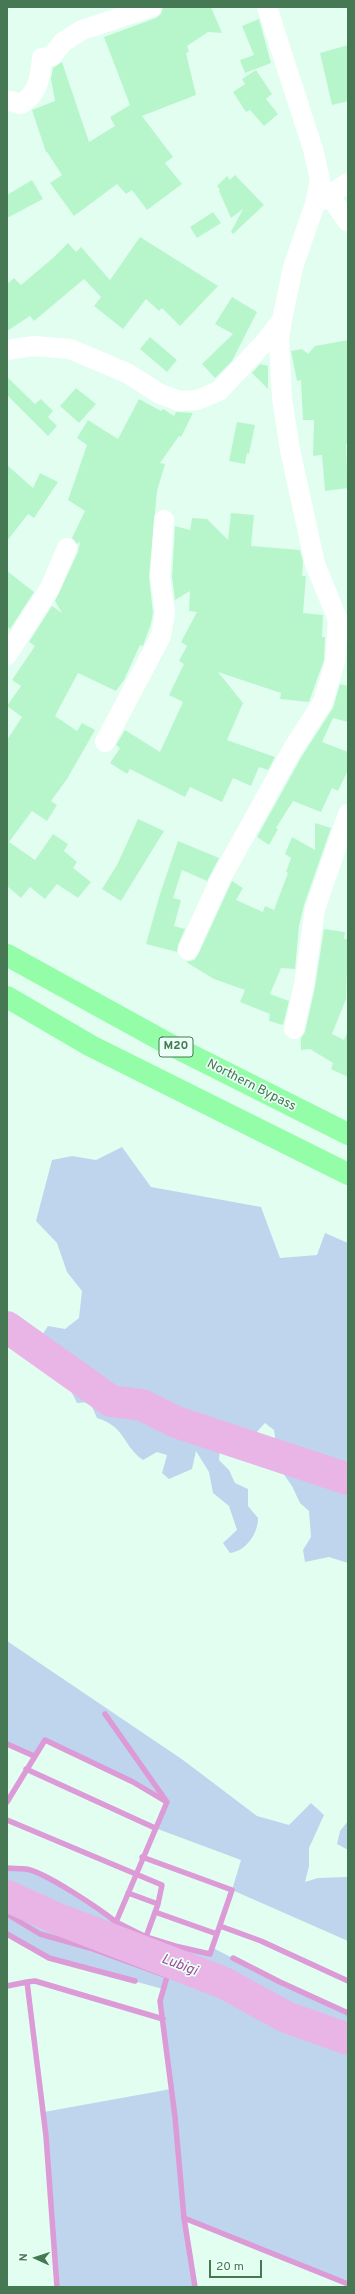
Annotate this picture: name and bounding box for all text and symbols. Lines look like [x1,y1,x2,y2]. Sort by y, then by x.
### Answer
road number: M20 [159,1037,193,1057]
street label: Northern Bypass [204,1057,298,1115]
water label: Lubigi [159,1951,199,1981]
north arrow [16,2238,56,2278]
scale bar [211,2252,264,2278]
text: N [17,2253,31,2262]
text: 20 m [216,2259,244,2275]

